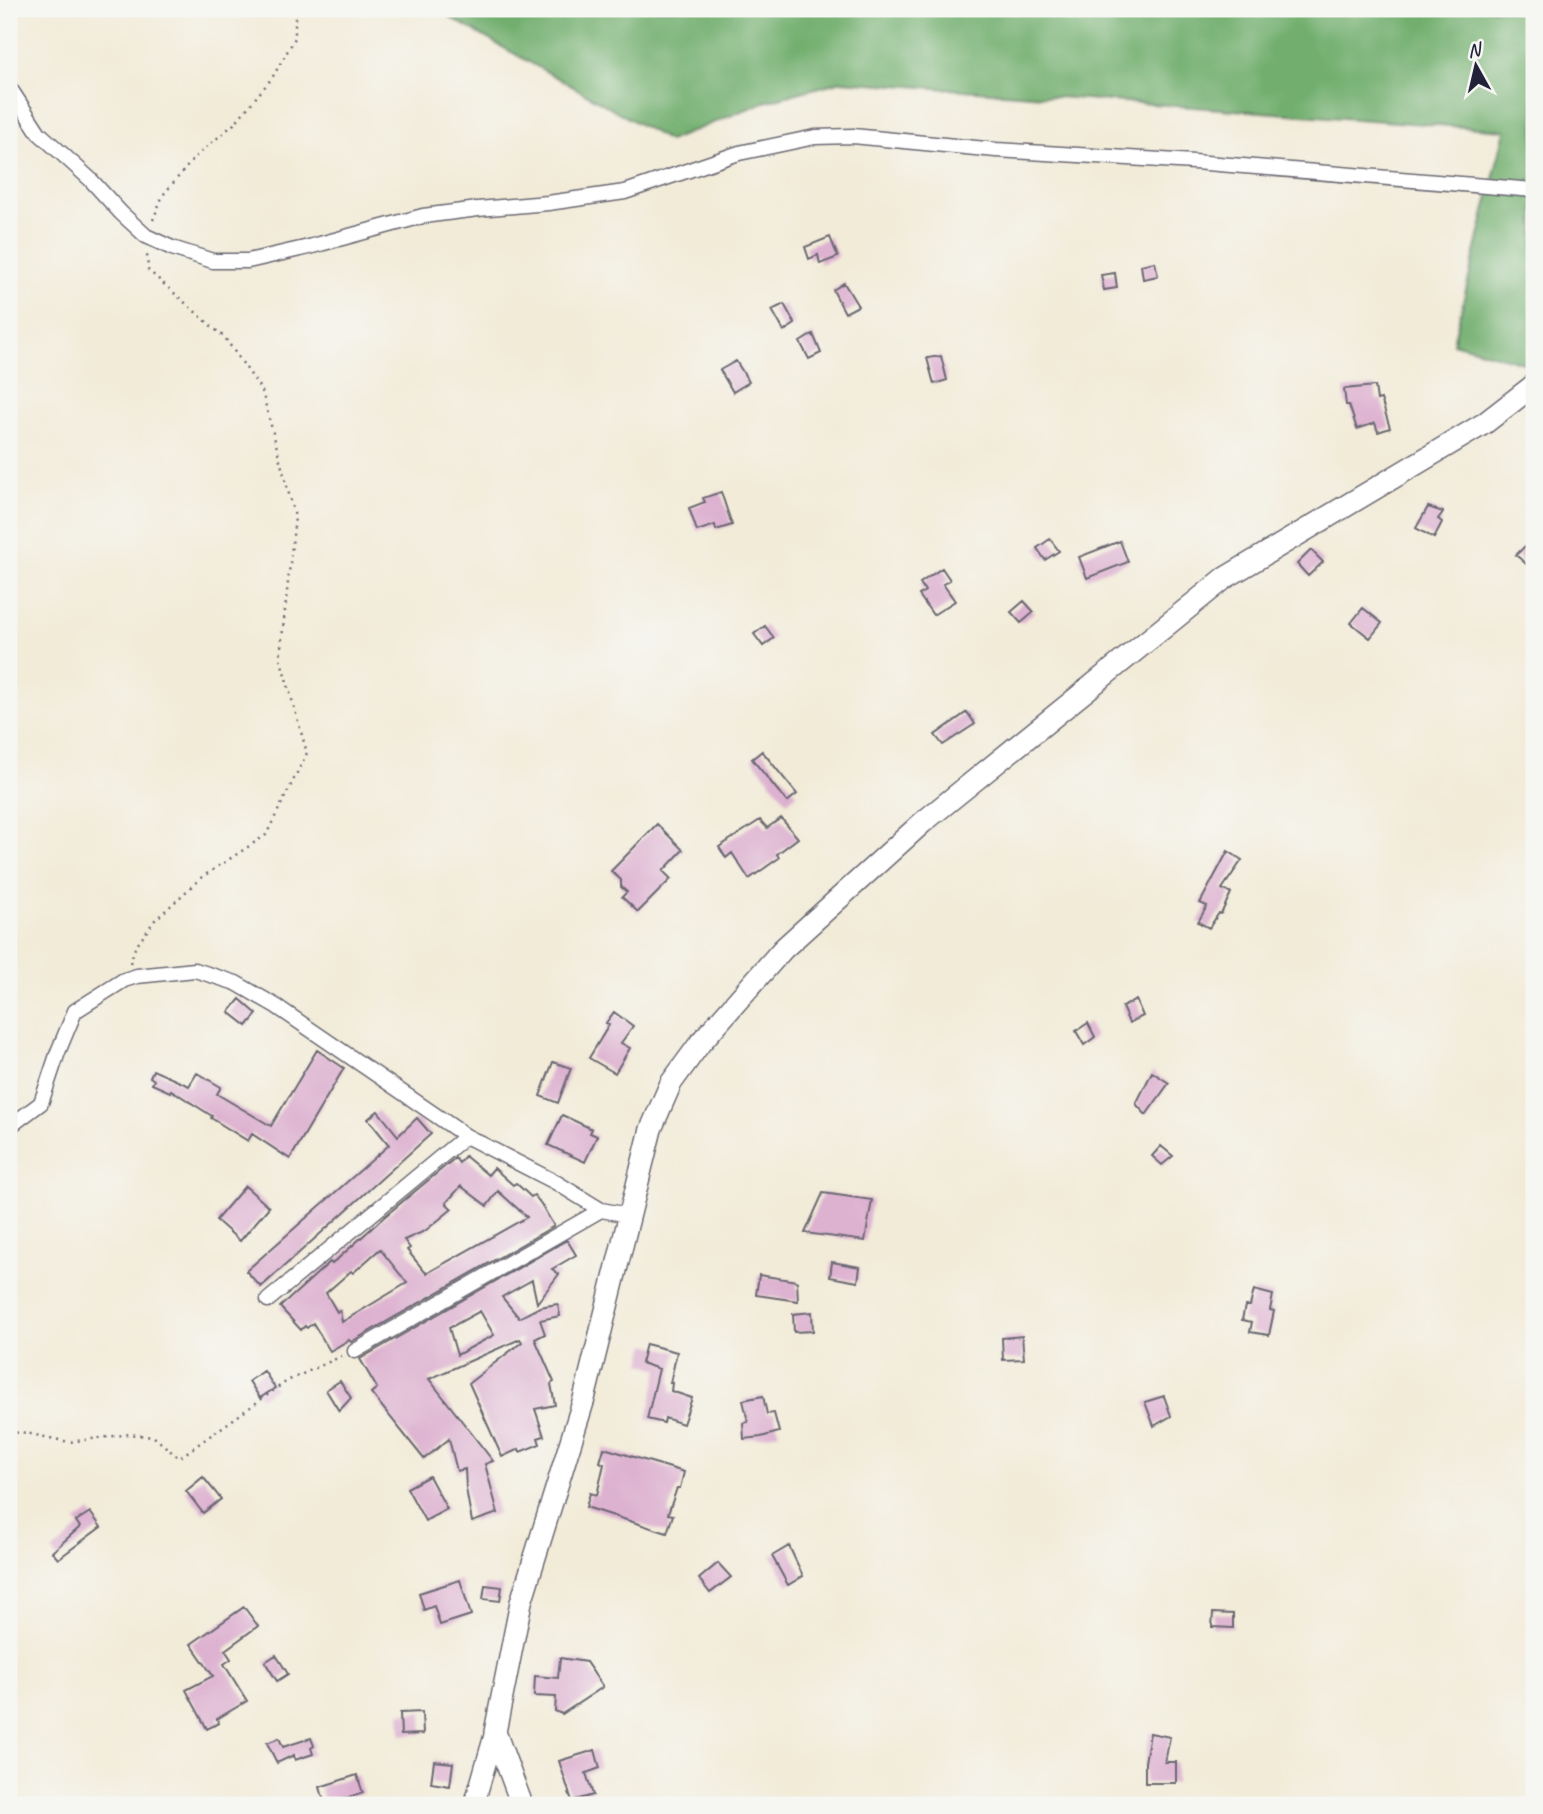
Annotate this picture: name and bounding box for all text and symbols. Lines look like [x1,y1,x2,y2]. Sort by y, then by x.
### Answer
north arrow [1442,32,1512,102]
text: N [1466,37,1484,63]

